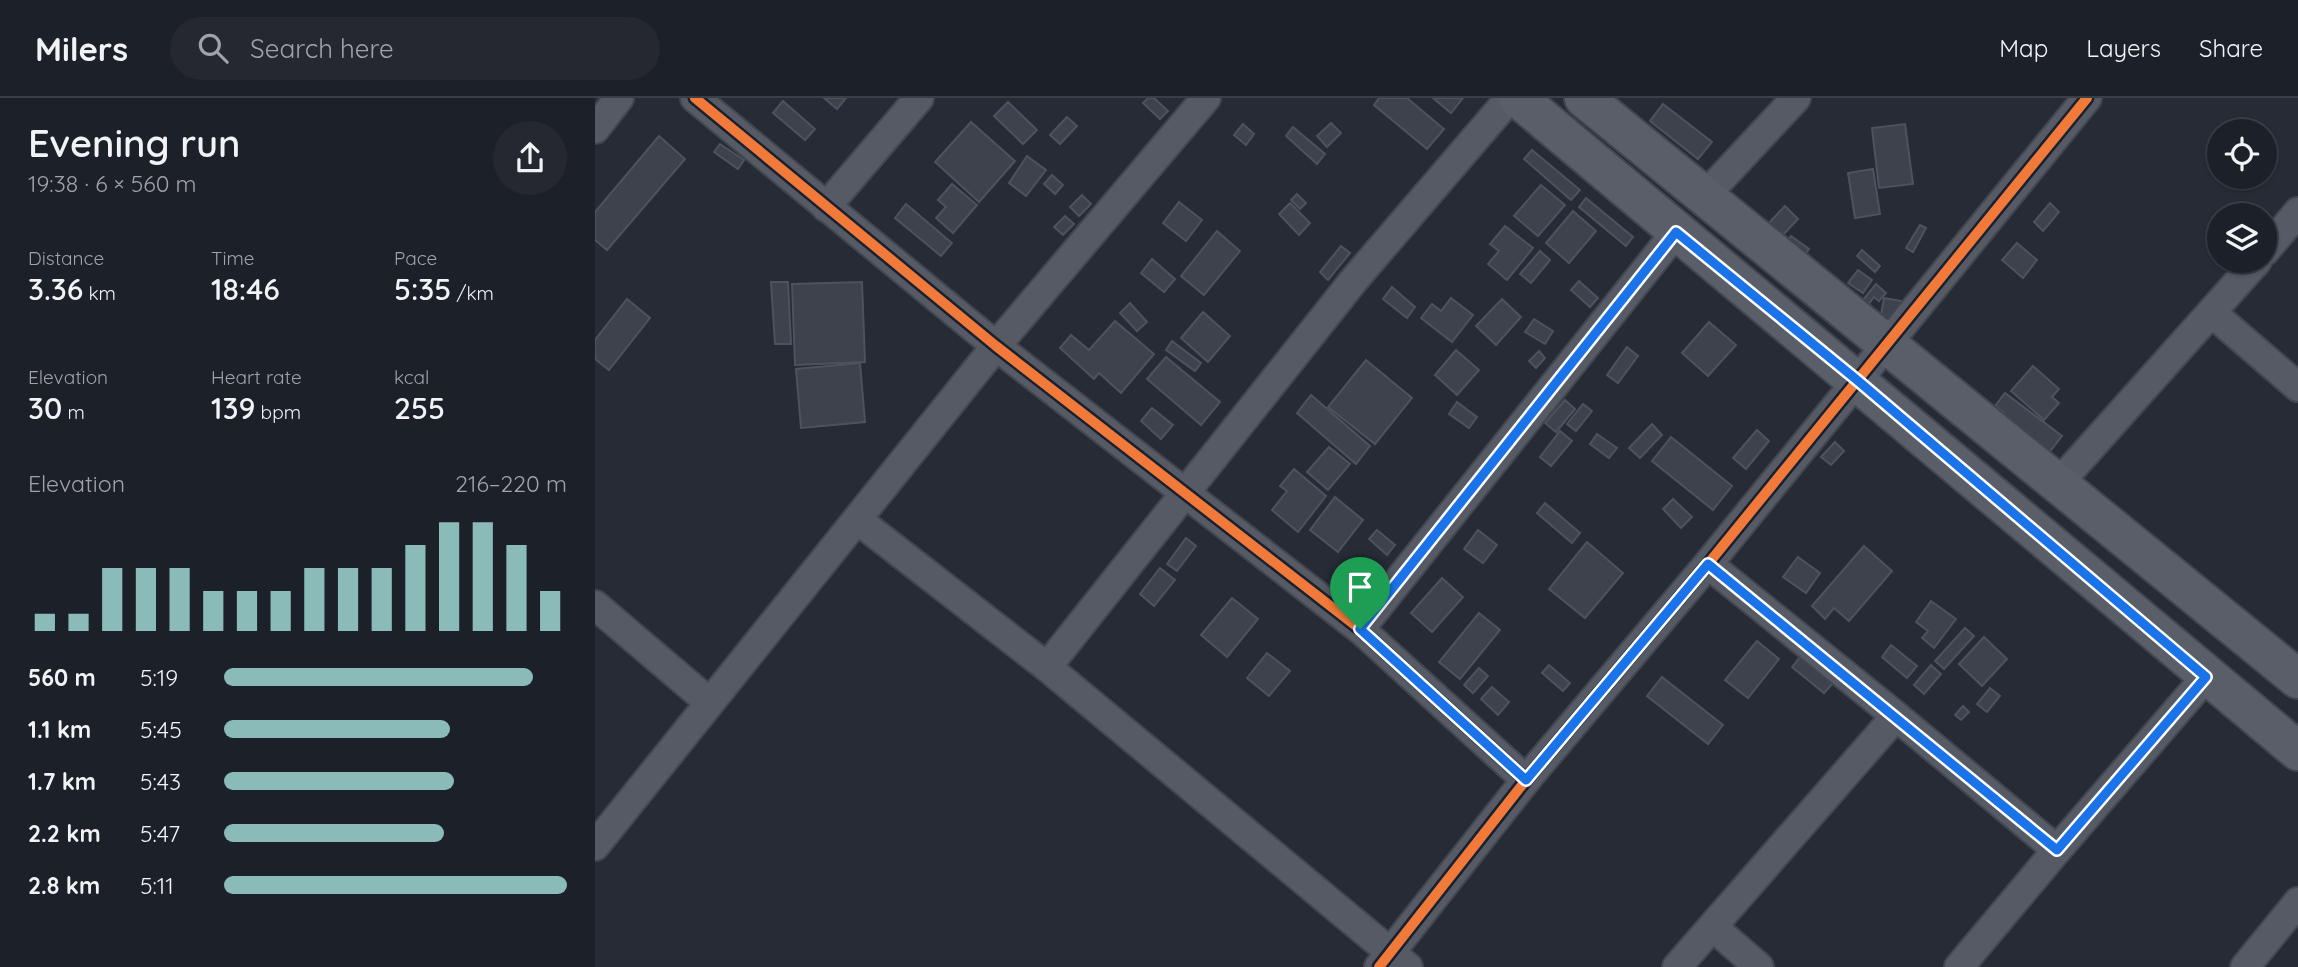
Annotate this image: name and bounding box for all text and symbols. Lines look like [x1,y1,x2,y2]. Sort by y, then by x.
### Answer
search box [170,17,660,80]
text: Milers [35,28,128,69]
icon: search [194,29,232,67]
text: Search here [250,32,394,65]
text: Map [1999,33,2048,63]
text: Layers [2086,33,2161,63]
text: Share [2199,33,2263,63]
text: Evening run [28,119,241,167]
map controls [2207,119,2277,273]
button: locate [2207,119,2277,189]
button: share [493,121,567,195]
text: 19:38 · 6 × 560 m [28,169,197,198]
button: layers [2207,203,2277,273]
text: Distance [28,246,104,270]
text: Time [211,246,255,270]
text: Pace [394,246,437,270]
text: 3.36 [28,270,83,308]
text: 18:46 [211,270,280,308]
text: 5:35 [394,270,451,308]
text: km [83,281,116,305]
text: /km [451,281,494,305]
text: Elevation [28,365,108,389]
text: Heart rate [211,365,302,389]
text: kcal [394,365,429,389]
text: 30 [28,389,62,427]
text: 139 [211,389,255,427]
text: 255 [394,389,445,427]
text: m [62,400,85,424]
text: bpm [255,400,301,424]
text: Elevation [28,469,125,498]
text: 216–220 m [455,469,567,498]
pin [1330,557,1390,629]
icon: arrive [1341,568,1379,606]
text: 560 m [28,663,96,692]
text: 5:19 [140,663,178,692]
text: 1.1 km [28,715,91,744]
text: 5:45 [140,715,182,744]
text: 1.7 km [28,767,96,796]
text: 5:43 [140,767,181,796]
text: 2.2 km [28,819,101,848]
text: 5:47 [140,819,180,848]
text: 2.8 km [28,871,100,900]
text: 5:11 [140,871,174,900]

